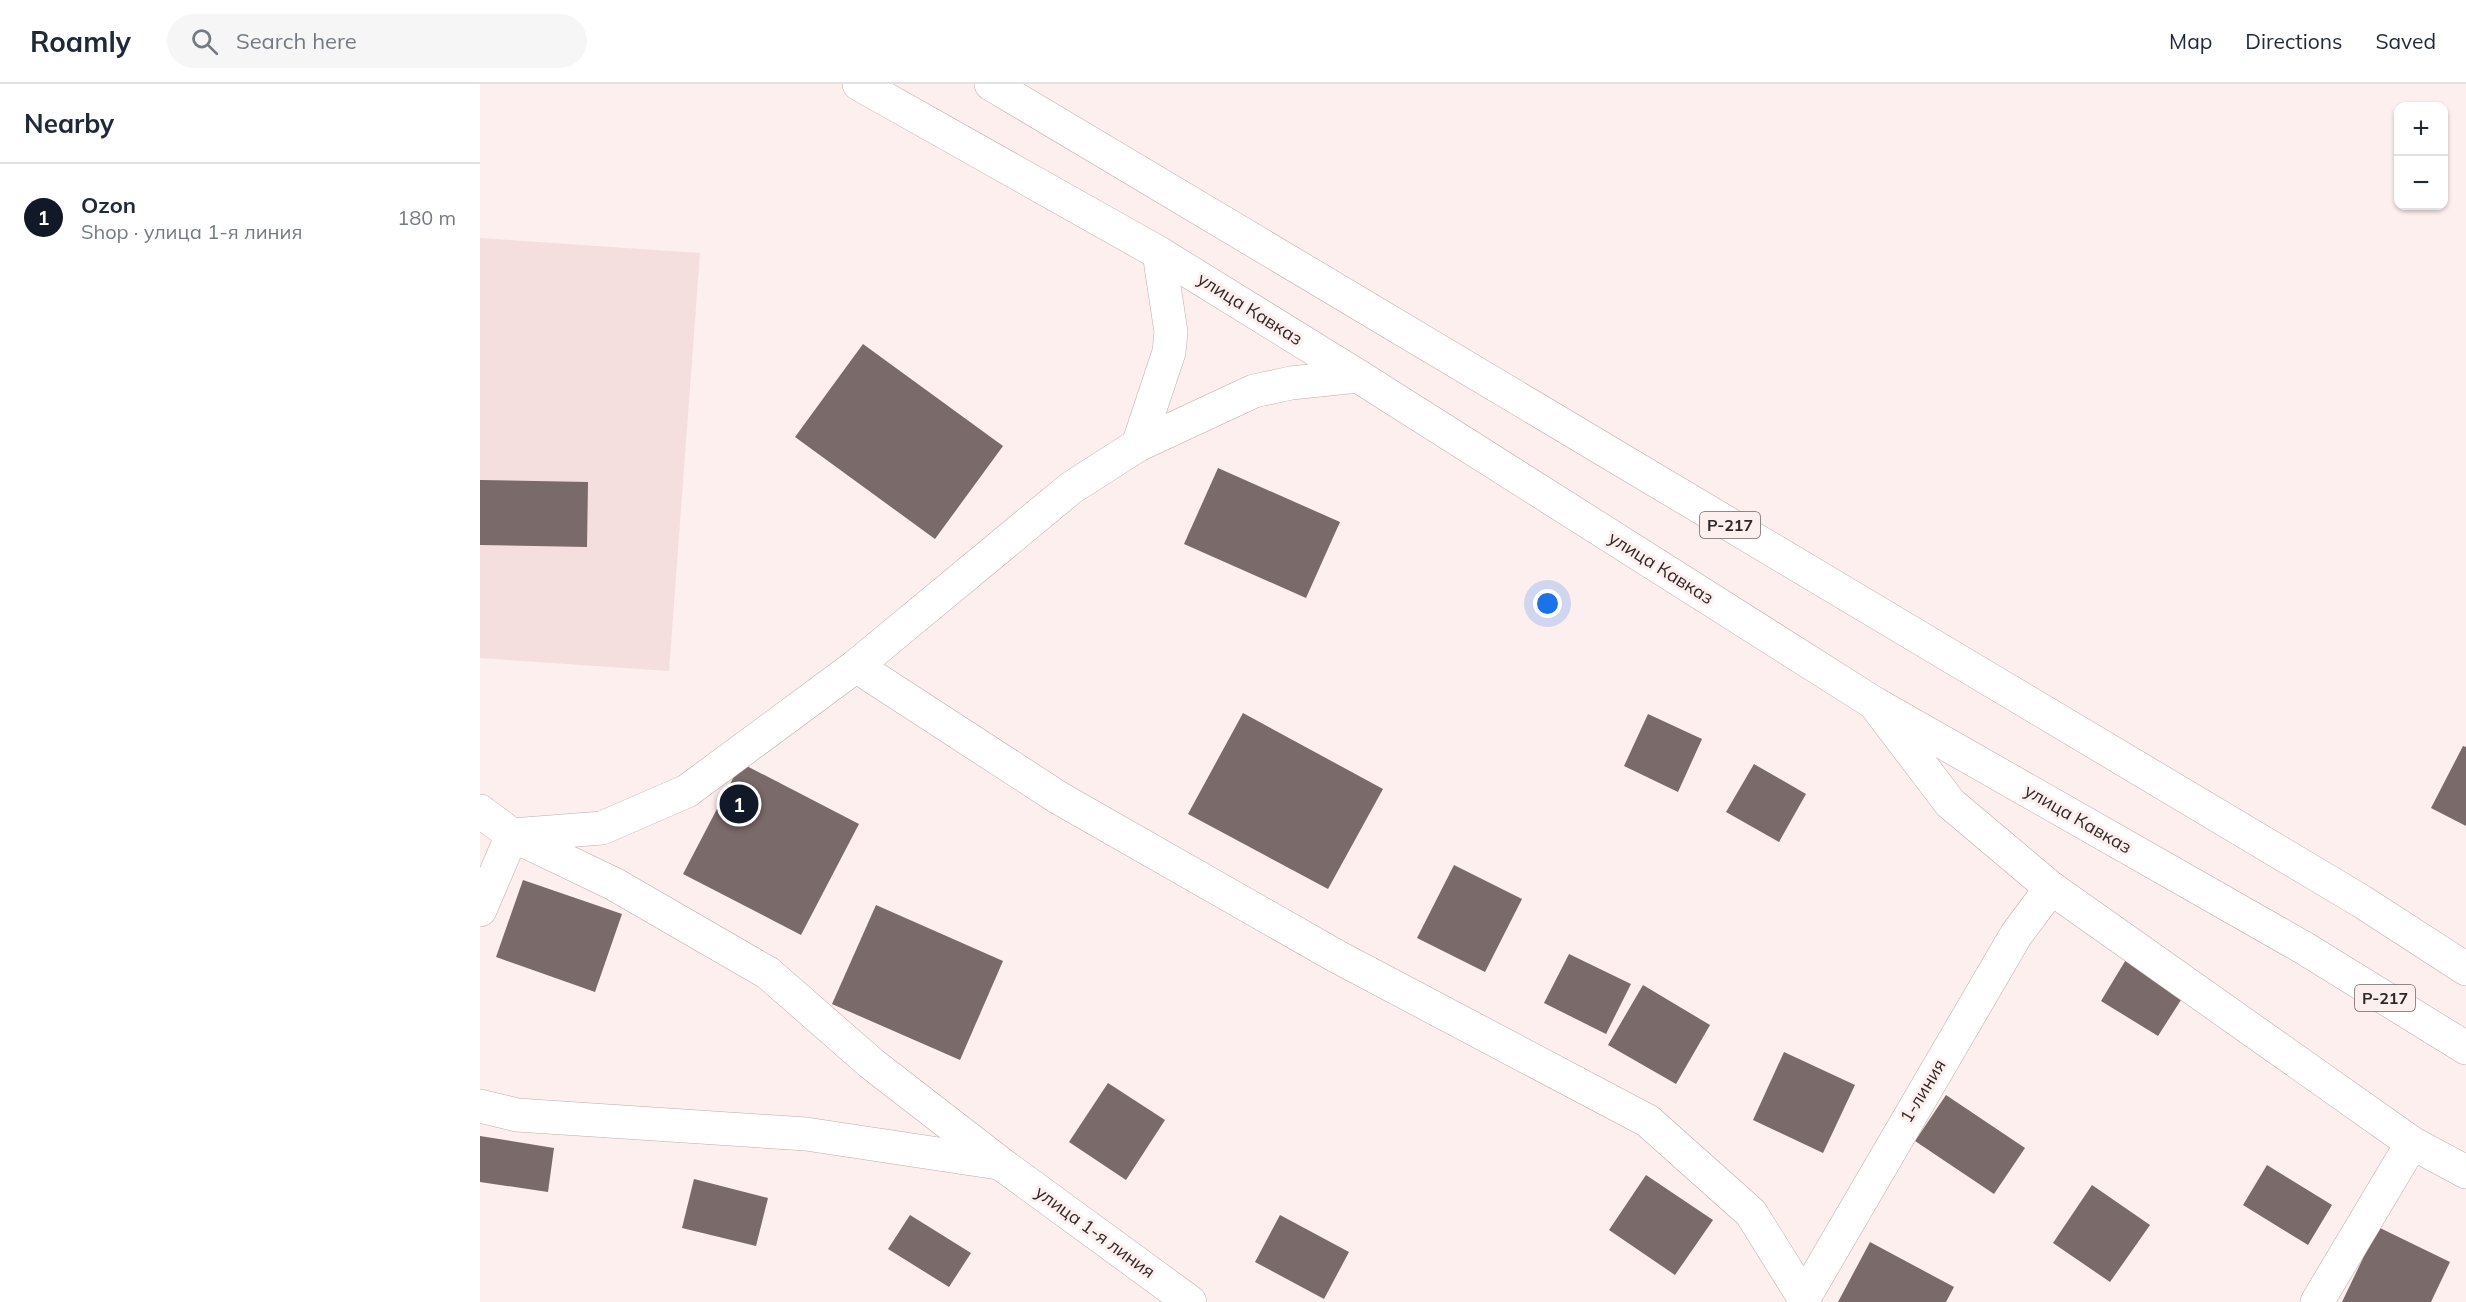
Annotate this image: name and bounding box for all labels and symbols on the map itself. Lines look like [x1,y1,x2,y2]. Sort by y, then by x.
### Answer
street label: улица Кавказ [1193,267,1307,350]
road number: Р-217 [1700,512,1760,538]
street label: улица Кавказ [1604,526,1718,609]
your location [1533,589,1562,618]
street label: улица Кавказ [2021,779,2136,858]
pin: 1 [720,782,758,826]
road number: Р-217 [2355,985,2415,1011]
street label: 1-линия [1895,1055,1951,1127]
street label: улица 1-я линия [1031,1180,1160,1283]

